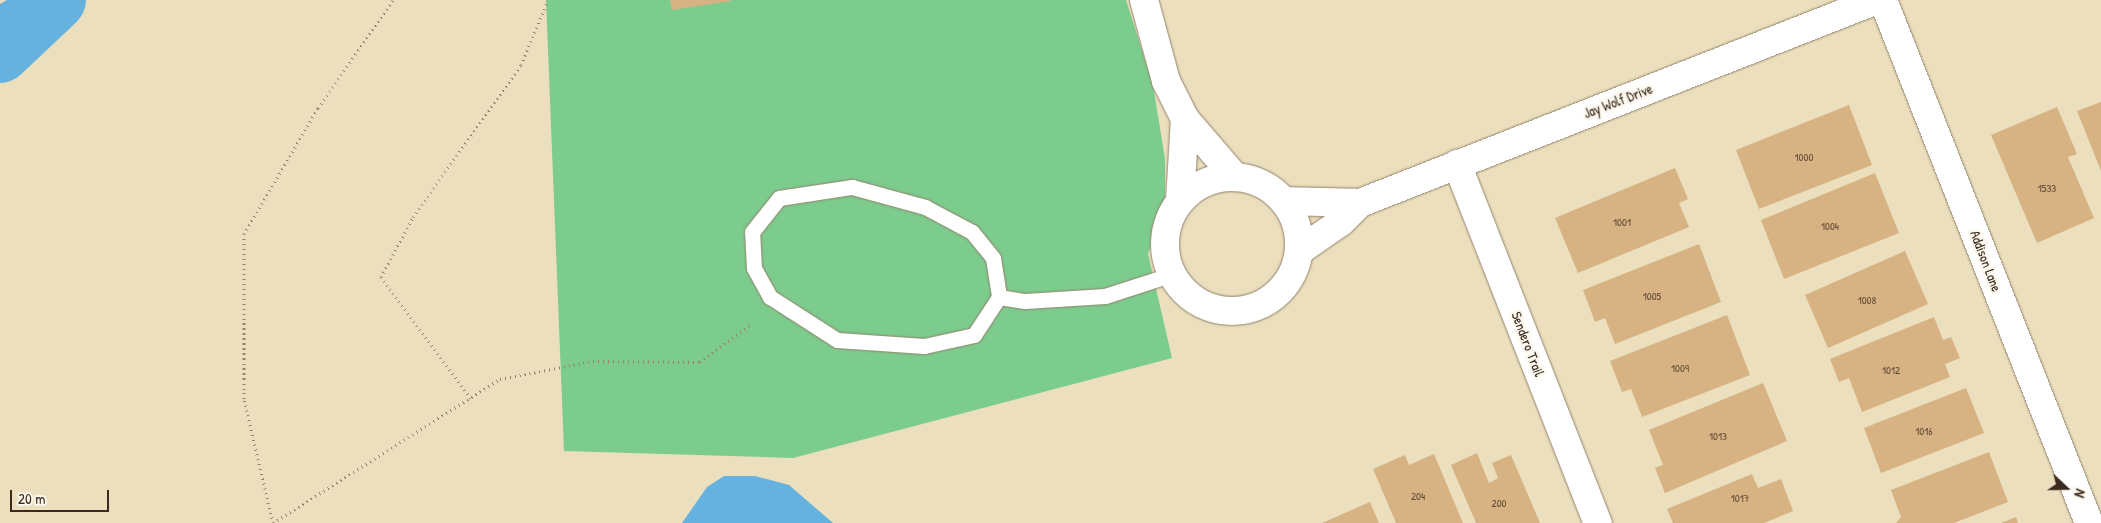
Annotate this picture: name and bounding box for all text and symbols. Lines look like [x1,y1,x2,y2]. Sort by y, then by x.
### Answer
street label: Jay Wolf Drive [1581,80,1655,122]
house number: 1000 [1795,150,1813,164]
house number: 1533 [2038,181,2056,195]
house number: 1001 [1613,215,1631,229]
house number: 1004 [1821,219,1839,233]
street label: Addison Lane [1967,228,2005,294]
house number: 1005 [1643,289,1661,303]
house number: 1008 [1858,293,1876,307]
street label: Sendero Trail [1508,309,1548,379]
house number: 1009 [1671,361,1689,375]
house number: 1012 [1882,363,1900,377]
house number: 1016 [1915,424,1933,438]
house number: 1013 [1709,429,1727,443]
north arrow [2041,463,2091,513]
scale bar [12,480,111,512]
text: N [2070,487,2091,500]
text: 20 m [18,488,45,509]
house number: 204 [1411,489,1425,503]
house number: 1017 [1731,491,1749,505]
house number: 200 [1491,496,1507,510]

